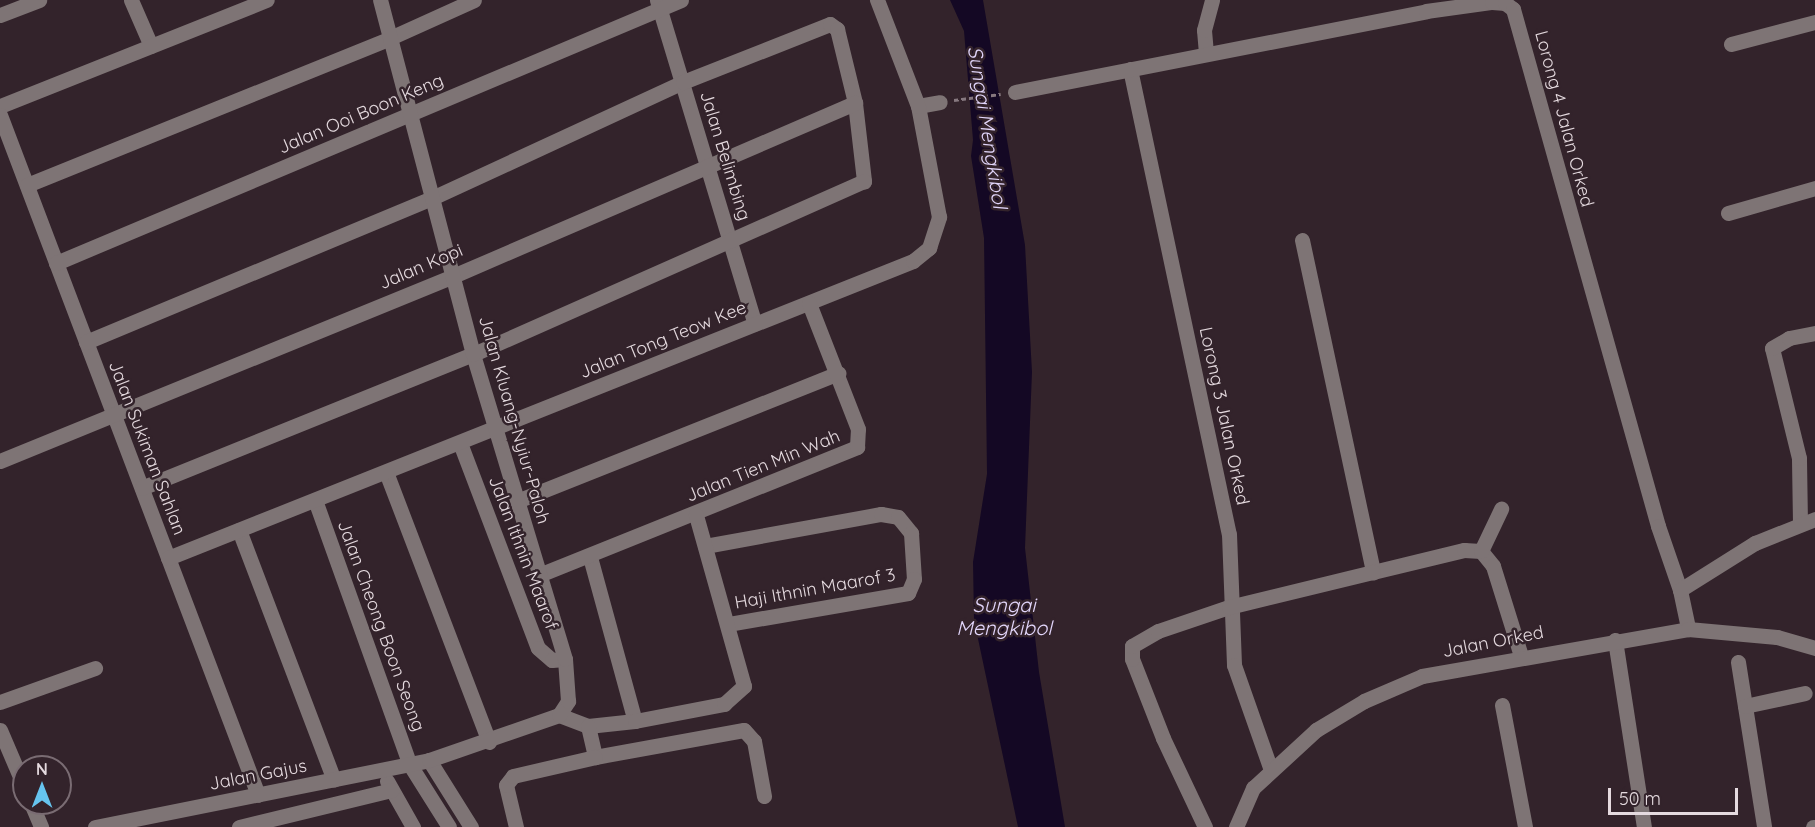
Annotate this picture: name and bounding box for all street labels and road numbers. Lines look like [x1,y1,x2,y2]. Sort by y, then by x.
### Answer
street label: Lorong 4 Jalan Orked [1530,29,1598,209]
street label: Jalan Ooi Boon Keng [275,69,447,159]
street label: Jalan Belimbing [695,89,755,223]
street label: Jalan Kopi [376,240,466,294]
street label: Jalan Tong Teow Kee [576,297,750,383]
street label: Jalan Kluang-Nyiur-Paloh [474,313,554,527]
street label: Lorong 3 Jalan Orked [1195,325,1253,507]
street label: Jalan Sukiman Sahlan [104,358,190,538]
street label: Jalan Tien Min Wah [683,425,843,507]
street label: Jalan Ithnin Maarof [484,473,562,633]
street label: Jalan Cheong Boon Seong [333,518,429,734]
street label: Haji Ithnin Maarof 3 [733,564,897,614]
street label: Jalan Orked [1441,622,1545,662]
street label: Jalan Gajus [207,755,309,795]

